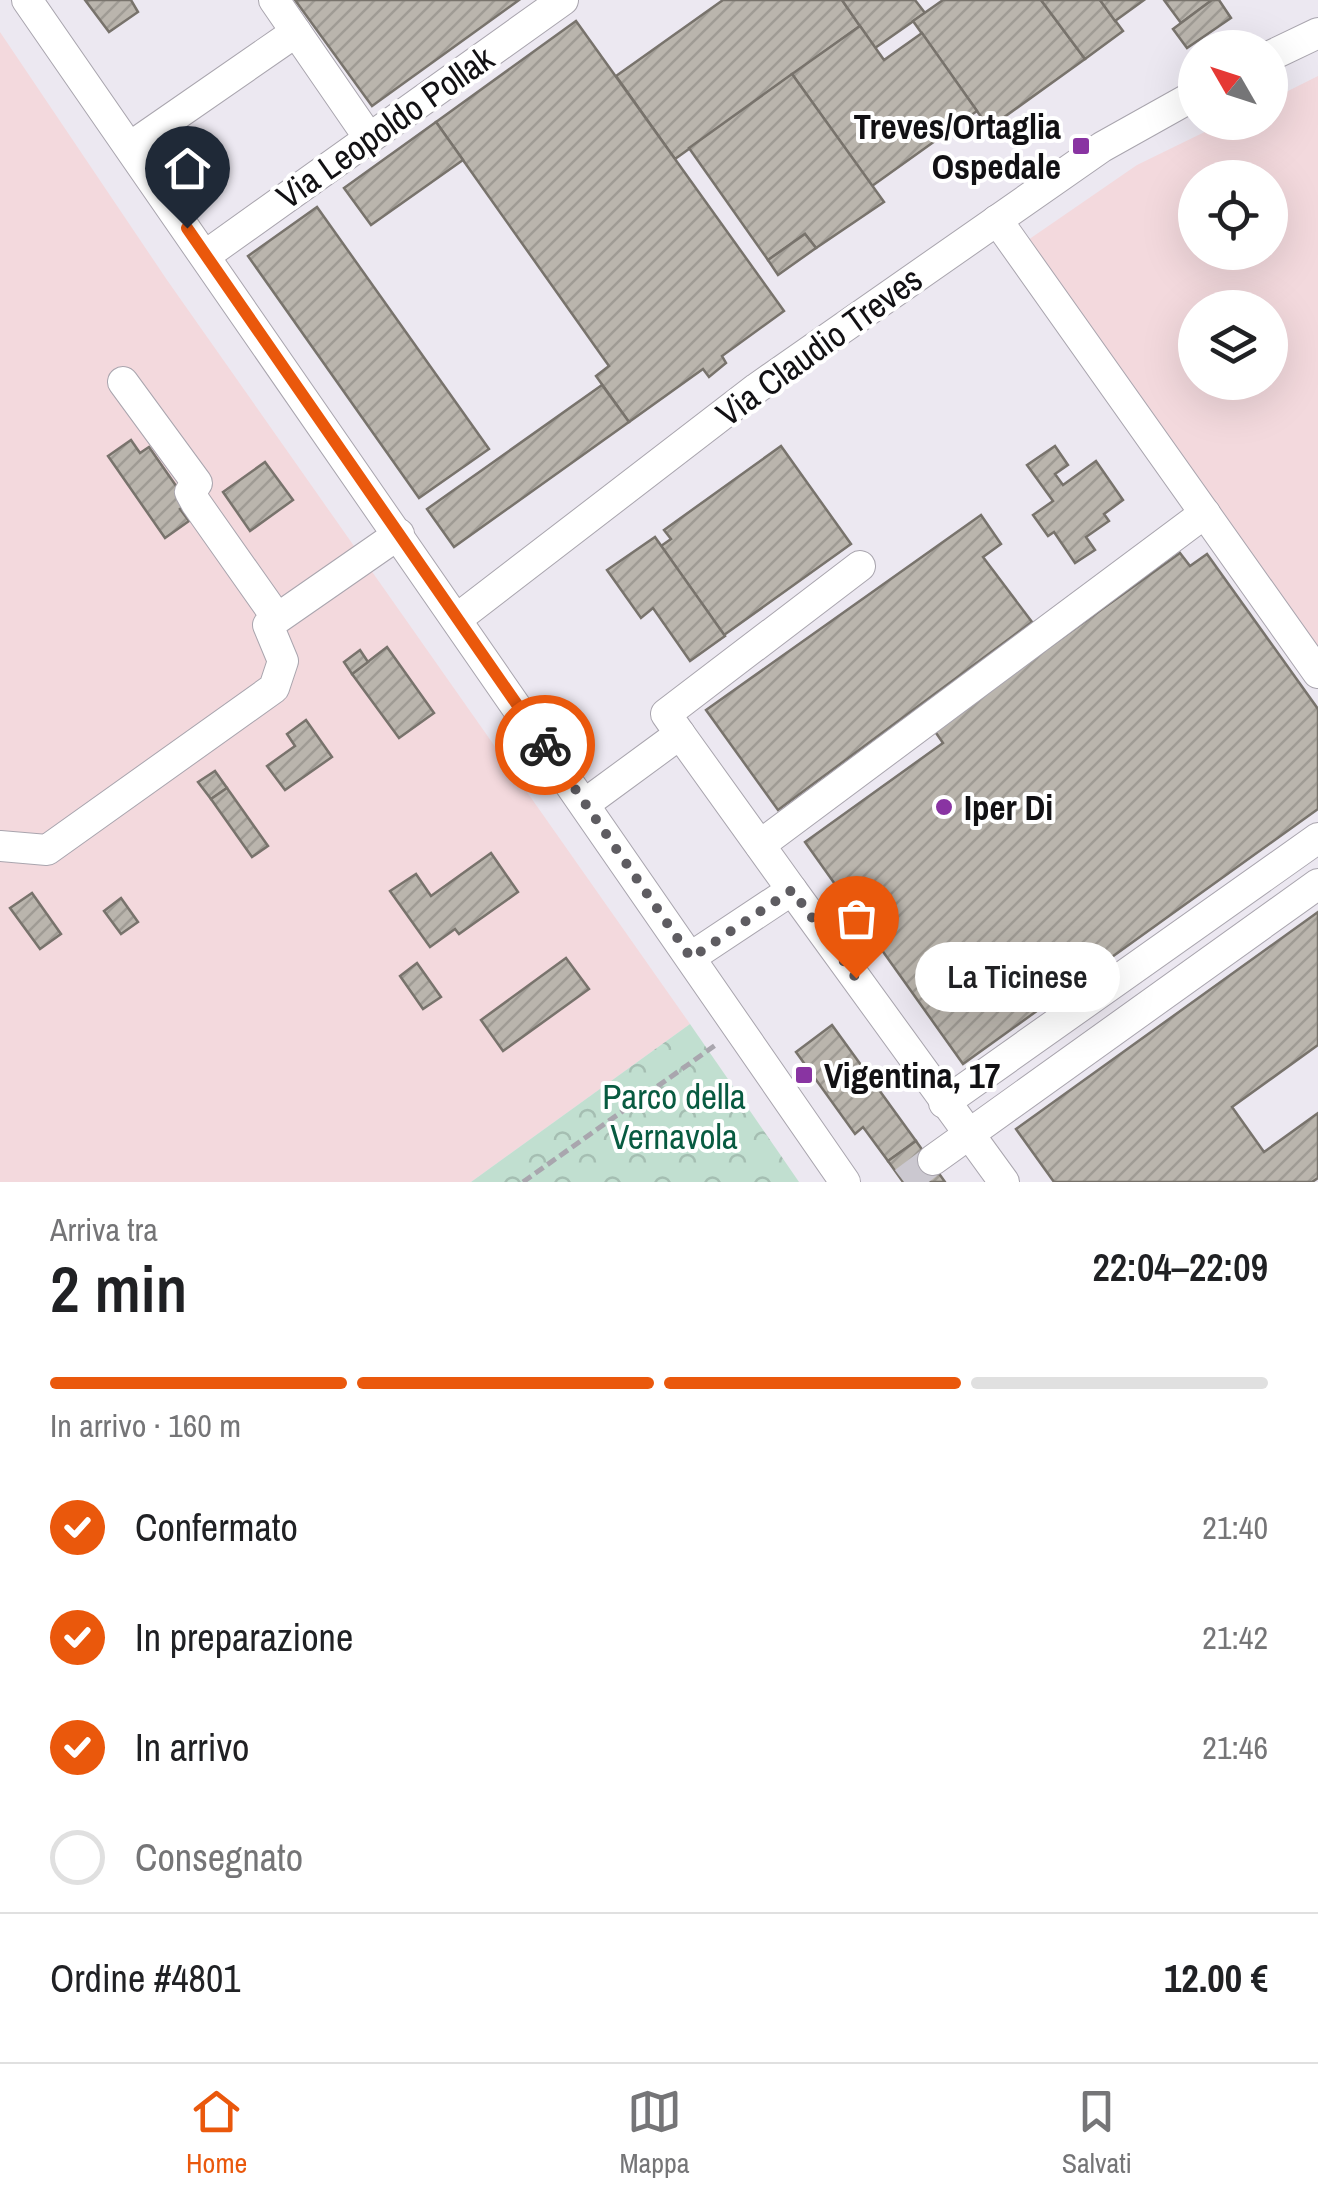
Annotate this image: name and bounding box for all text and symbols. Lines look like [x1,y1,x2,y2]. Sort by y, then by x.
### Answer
north arrow [1178,30,1288,140]
map controls [1178,30,1288,400]
street label: Via Leopoldo Pollak [267,34,503,219]
place label: Treves/Ortaglia Ospedale [854,103,1061,190]
pin [145,126,230,229]
marker: Treves/Ortaglia Ospedale [1070,135,1092,157]
icon: home [160,141,215,196]
button: locate [1178,160,1288,270]
street label: Via Claudio Treves [707,255,931,437]
button: layers [1178,290,1288,400]
courier [495,695,595,795]
icon: bike [518,718,573,773]
place label: Iper Di [964,784,1053,831]
marker: Iper Di [933,796,955,818]
pin [814,876,899,979]
icon: bag [829,891,884,946]
callout: La Ticinese [916,943,1121,1013]
text: La Ticinese [947,955,1088,998]
place label: Vigentina, 17 [824,1052,1001,1099]
marker: Vigentina, 17 [793,1064,815,1086]
park label: Parco della Vernavola [602,1073,746,1160]
text: Arriva tra [50,1208,158,1251]
text: 22:04–22:09 [1092,1242,1268,1293]
text: 2 min [50,1245,187,1332]
text: In arrivo · 160 m [50,1404,241,1447]
icon: check [50,1500,105,1555]
text: Confermato [135,1502,298,1553]
text: 21:40 [1202,1506,1268,1549]
icon: check [50,1610,105,1665]
text: In preparazione [135,1612,353,1663]
text: 21:42 [1202,1616,1268,1659]
icon: check [50,1720,105,1775]
text: In arrivo [135,1722,249,1773]
text: 21:46 [1202,1726,1268,1769]
text: Consegnato [135,1832,303,1883]
text: Ordine #4801 [50,1953,241,2004]
text: 12.00 € [1164,1953,1268,2004]
tab: Home [186,2084,247,2182]
tab: Mappa [619,2084,690,2182]
tab: Salvati [1062,2084,1132,2182]

